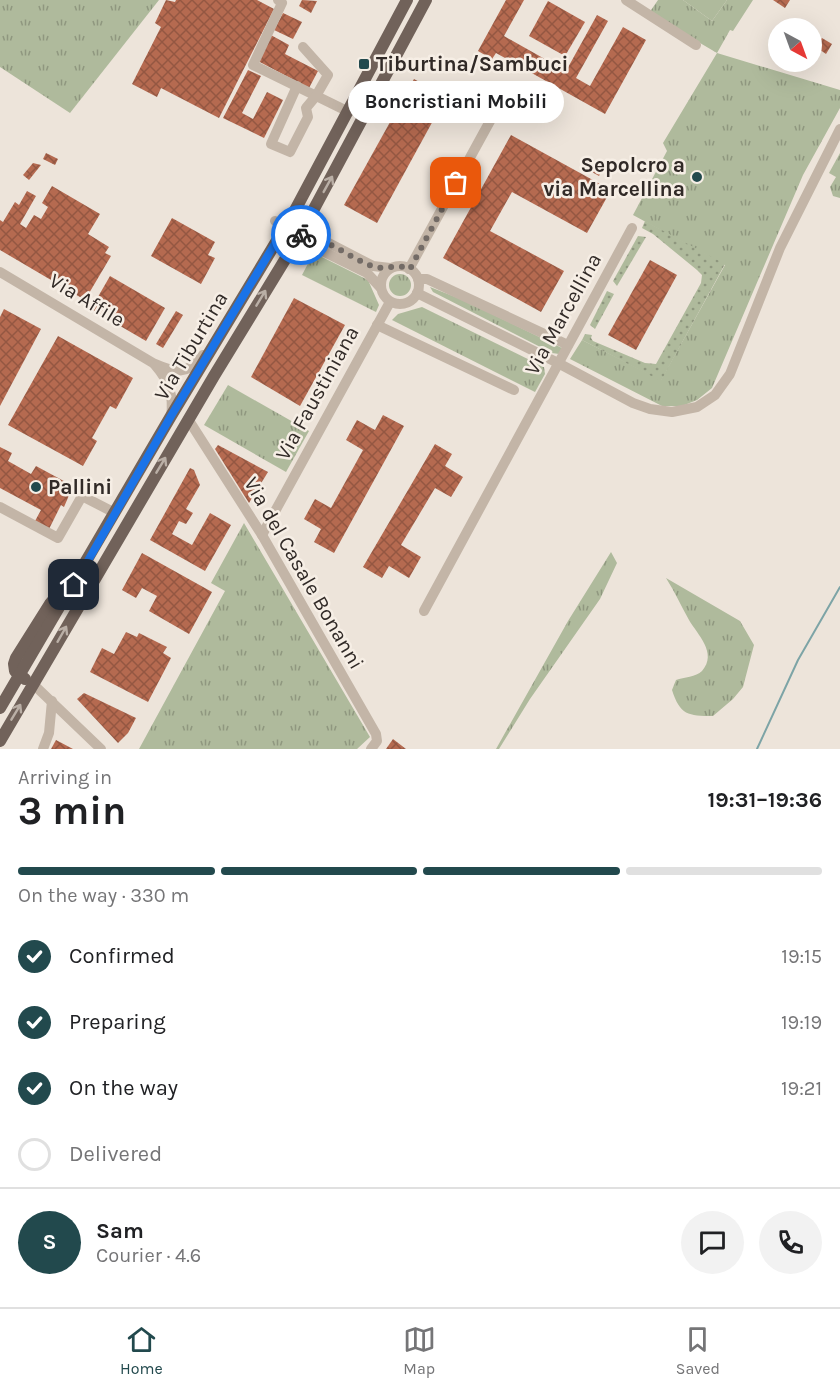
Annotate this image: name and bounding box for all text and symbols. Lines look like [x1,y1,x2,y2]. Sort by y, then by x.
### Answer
north arrow [768,18,822,72]
map controls [768,18,822,72]
place label: Tiburtina/Sambuci [376,52,568,76]
marker: Tiburtina/Sambuci [357,57,371,71]
callout: Boncristiani Mobili [348,81,564,123]
text: Boncristiani Mobili [365,90,547,113]
place label: Sepolcro a via Marcellina [543,153,685,201]
pin [430,157,481,208]
icon: bag [439,166,472,199]
marker: Sepolcro a via Marcellina [690,170,704,184]
one-way arrow [322,176,334,193]
courier [271,205,331,265]
icon: bike [285,219,318,252]
street label: Via Marcellina [520,249,606,379]
street label: Via Affile [45,268,129,332]
street label: Via Tiburtina [149,287,233,405]
one-way arrow [256,290,268,307]
street label: Via Faustiniana [270,322,364,464]
one-way arrow [155,457,167,474]
street label: Via del Casale Bonanni [239,473,369,673]
place label: Pallini [48,475,112,499]
marker: Pallini [29,480,43,494]
pin [48,559,99,610]
icon: home [57,568,90,601]
one-way arrow [57,626,69,643]
one-way arrow [11,704,23,721]
text: Arriving in [18,766,112,789]
text: 19:31–19:36 [708,787,822,813]
text: 3 min [18,788,126,834]
text: On the way · 330 m [18,884,189,907]
icon: check [18,940,51,973]
text: Confirmed [69,943,175,969]
text: 19:15 [781,945,822,968]
icon: check [18,1006,51,1039]
text: Preparing [69,1009,166,1035]
text: 19:19 [781,1011,822,1034]
icon: check [18,1072,51,1105]
text: On the way [69,1075,178,1101]
text: 19:21 [781,1077,822,1100]
text: Delivered [69,1141,162,1167]
button: chat [681,1211,744,1274]
button: phone [759,1211,822,1274]
text: Sam [96,1218,144,1244]
text: S [42,1229,57,1255]
text: Courier · 4.6 [96,1244,201,1267]
tab: Home [120,1323,163,1378]
tab: Map [403,1323,436,1378]
tab: Saved [676,1323,720,1378]

